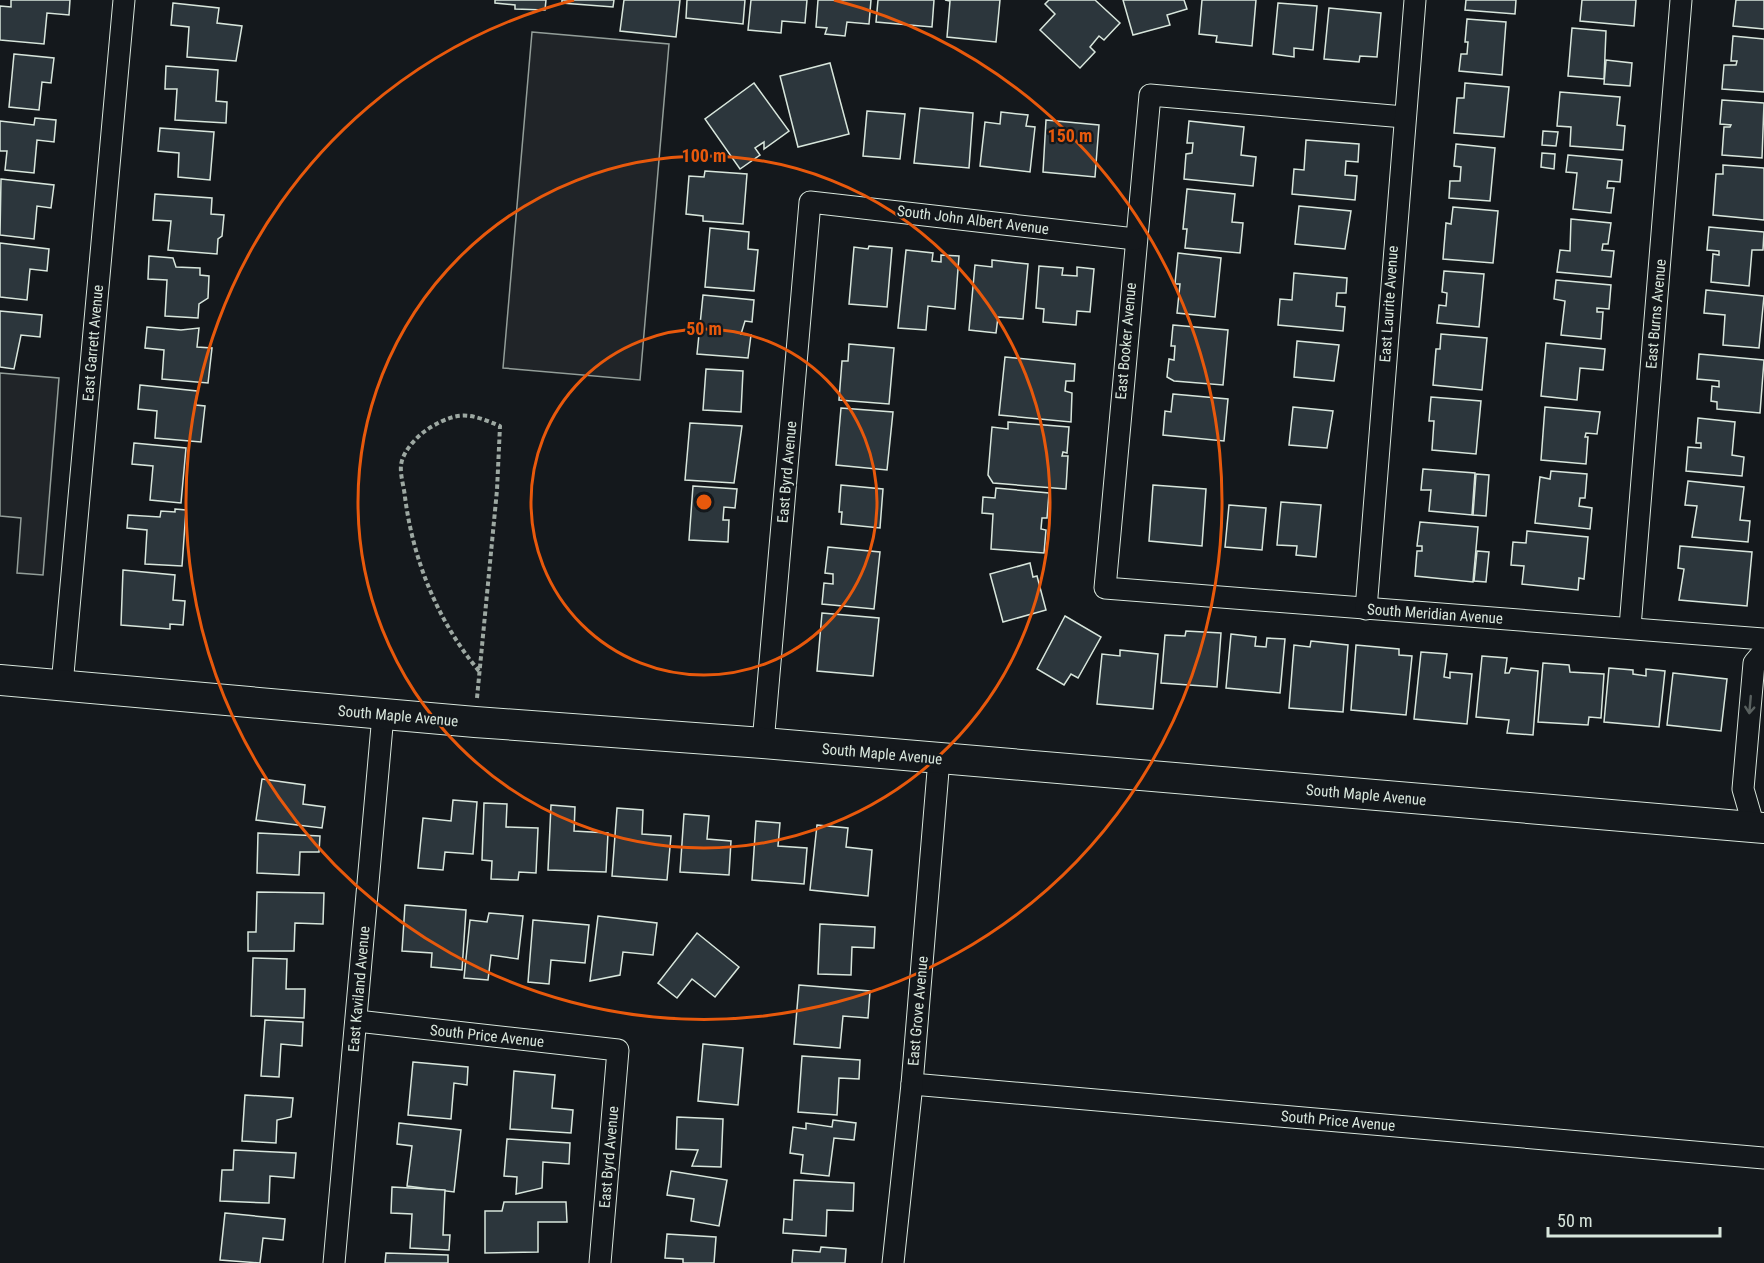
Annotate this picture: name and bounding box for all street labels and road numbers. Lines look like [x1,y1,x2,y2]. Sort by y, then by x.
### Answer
street label: South John Albert Avenue [896,202,1050,238]
street label: East Laurite Avenue [1376,245,1402,363]
street label: East Burns Avenue [1642,258,1670,370]
street label: East Booker Avenue [1112,282,1140,400]
street label: East Garrett Avenue [79,284,107,402]
street label: East Byrd Avenue [774,420,800,524]
street label: South Meridian Avenue [1367,600,1503,628]
street label: South Maple Avenue [337,702,459,730]
street label: South Maple Avenue [821,740,943,768]
street label: South Maple Avenue [1305,781,1427,809]
street label: East Kaviland Avenue [345,925,373,1053]
street label: East Grove Avenue [904,955,932,1067]
street label: South Price Avenue [429,1021,545,1051]
street label: East Byrd Avenue [596,1105,622,1209]
street label: South Price Avenue [1280,1107,1396,1135]

